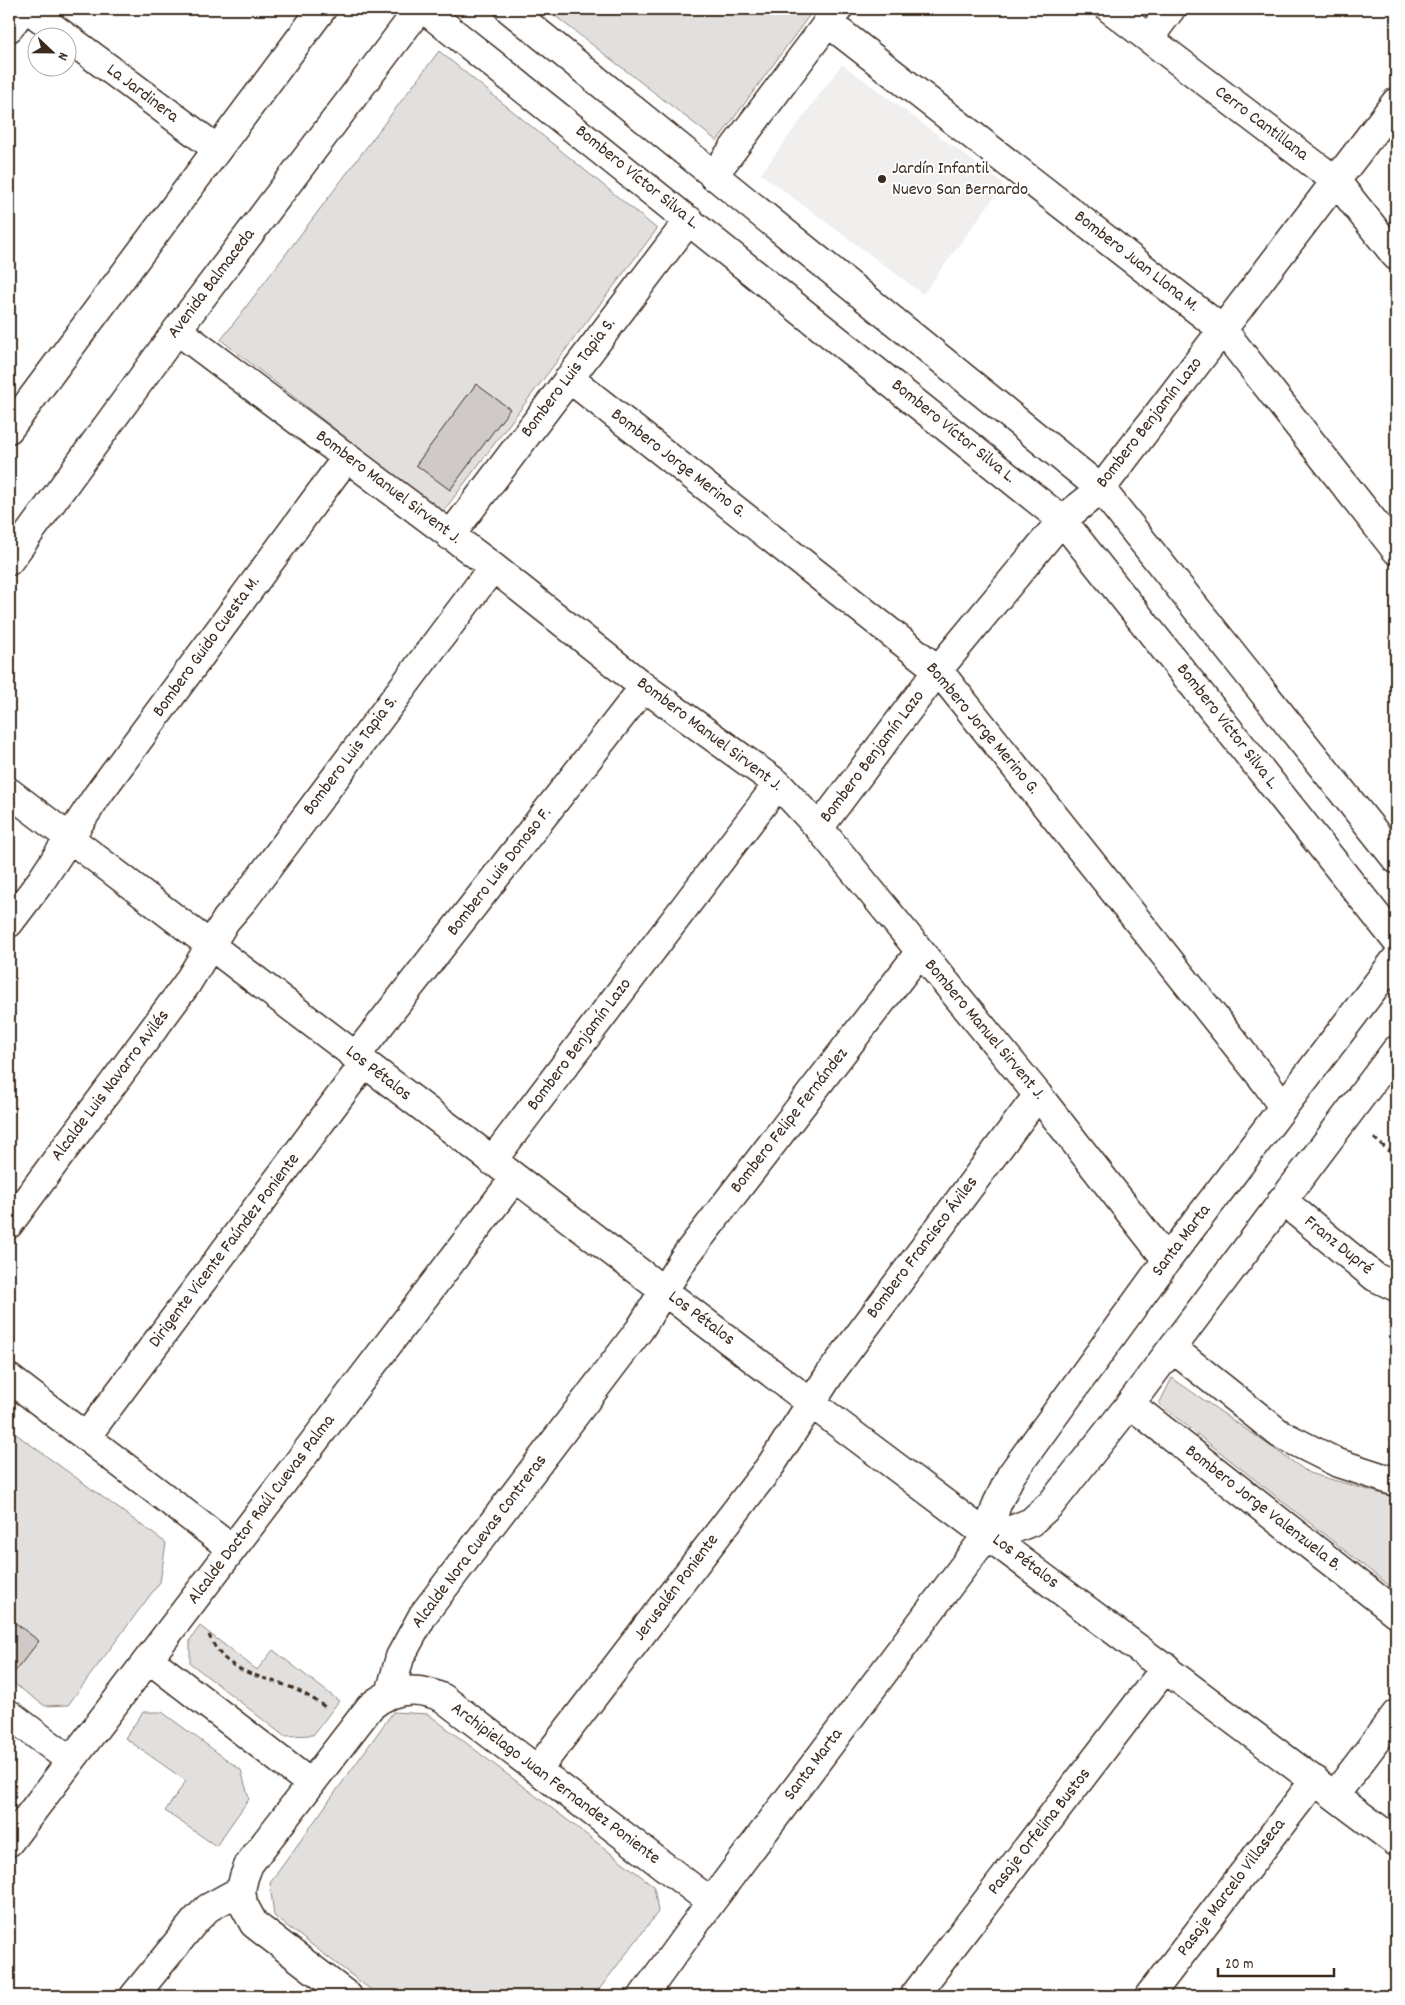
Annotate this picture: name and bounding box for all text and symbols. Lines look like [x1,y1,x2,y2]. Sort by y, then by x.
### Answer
north arrow [28,28,78,78]
text: N [52,49,73,63]
street label: La Jardinera [101,59,184,130]
street label: Cerro Cantillana [1209,80,1314,168]
street label: Bombero Víctor Silva L. [569,120,705,236]
place label: Jardín Infantil Nuevo San Bernardo [892,157,1028,203]
marker: Jardín Infantil Nuevo San Bernardo [876,173,888,185]
street label: Bombero Juan Llona M. [1068,205,1204,319]
street label: Avenida Balmaceda [162,223,262,344]
street label: Bombero Luis Tapia S. [516,313,622,443]
street label: Bombero Benjamín Lazo [1091,352,1209,494]
street label: Bombero Víctor Silva L. [885,374,1021,490]
street label: Bombero Jorge Merino G. [605,403,751,525]
street label: Bombero Manuel Sirvent J. [310,425,466,551]
street label: Bombero Guido Cuesta M. [147,571,267,723]
street label: Bombero Jorge Merino G. [919,658,1045,800]
street label: Bombero Víctor Silva L. [1170,659,1284,795]
street label: Bombero Manuel Sirvent J. [631,672,787,798]
street label: Bombero Benjamín Lazo [815,686,931,828]
street label: Bombero Luis Tapia S. [298,691,404,821]
street label: Bombero Luis Donoso F. [442,802,558,942]
street label: Bombero Manuel Sirvent J. [918,954,1050,1106]
street label: Bombero Benjamín Lazo [522,974,638,1116]
street label: Alcalde Luis Navarro Avilés [46,1005,176,1167]
street label: Los Pétalos [340,1040,416,1108]
street label: Bombero Felipe Fernández [725,1043,855,1199]
street label: Dirigente Vicente Faúndez Poniente [143,1148,307,1354]
street label: Bombero Francisco Áviles [861,1172,985,1324]
street label: Santa Marta [1147,1199,1218,1282]
street label: Franz Dupré [1298,1210,1378,1282]
street label: Los Pétalos [662,1286,740,1352]
street label: Alcalde Doctor Raúl Cuevas Palma [182,1409,342,1610]
street label: Bombero Jorge Valenzuela B. [1179,1440,1347,1578]
street label: Alcalde Nora Cuevas Contreras [406,1450,554,1634]
street label: Jerusalén Poniente [629,1529,726,1647]
street label: Los Pétalos [986,1529,1064,1595]
street label: Archipielago Juan Fernandez Poniente [445,1697,665,1871]
street label: Santa Marta [779,1723,850,1806]
street label: Pasaje Orfelina Bustos [982,1763,1098,1901]
street label: Pasaje Marcelo Villaseca [1172,1813,1292,1962]
scale bar [1218,1945,1334,1977]
text: 20 m [1225,1954,1253,1976]

